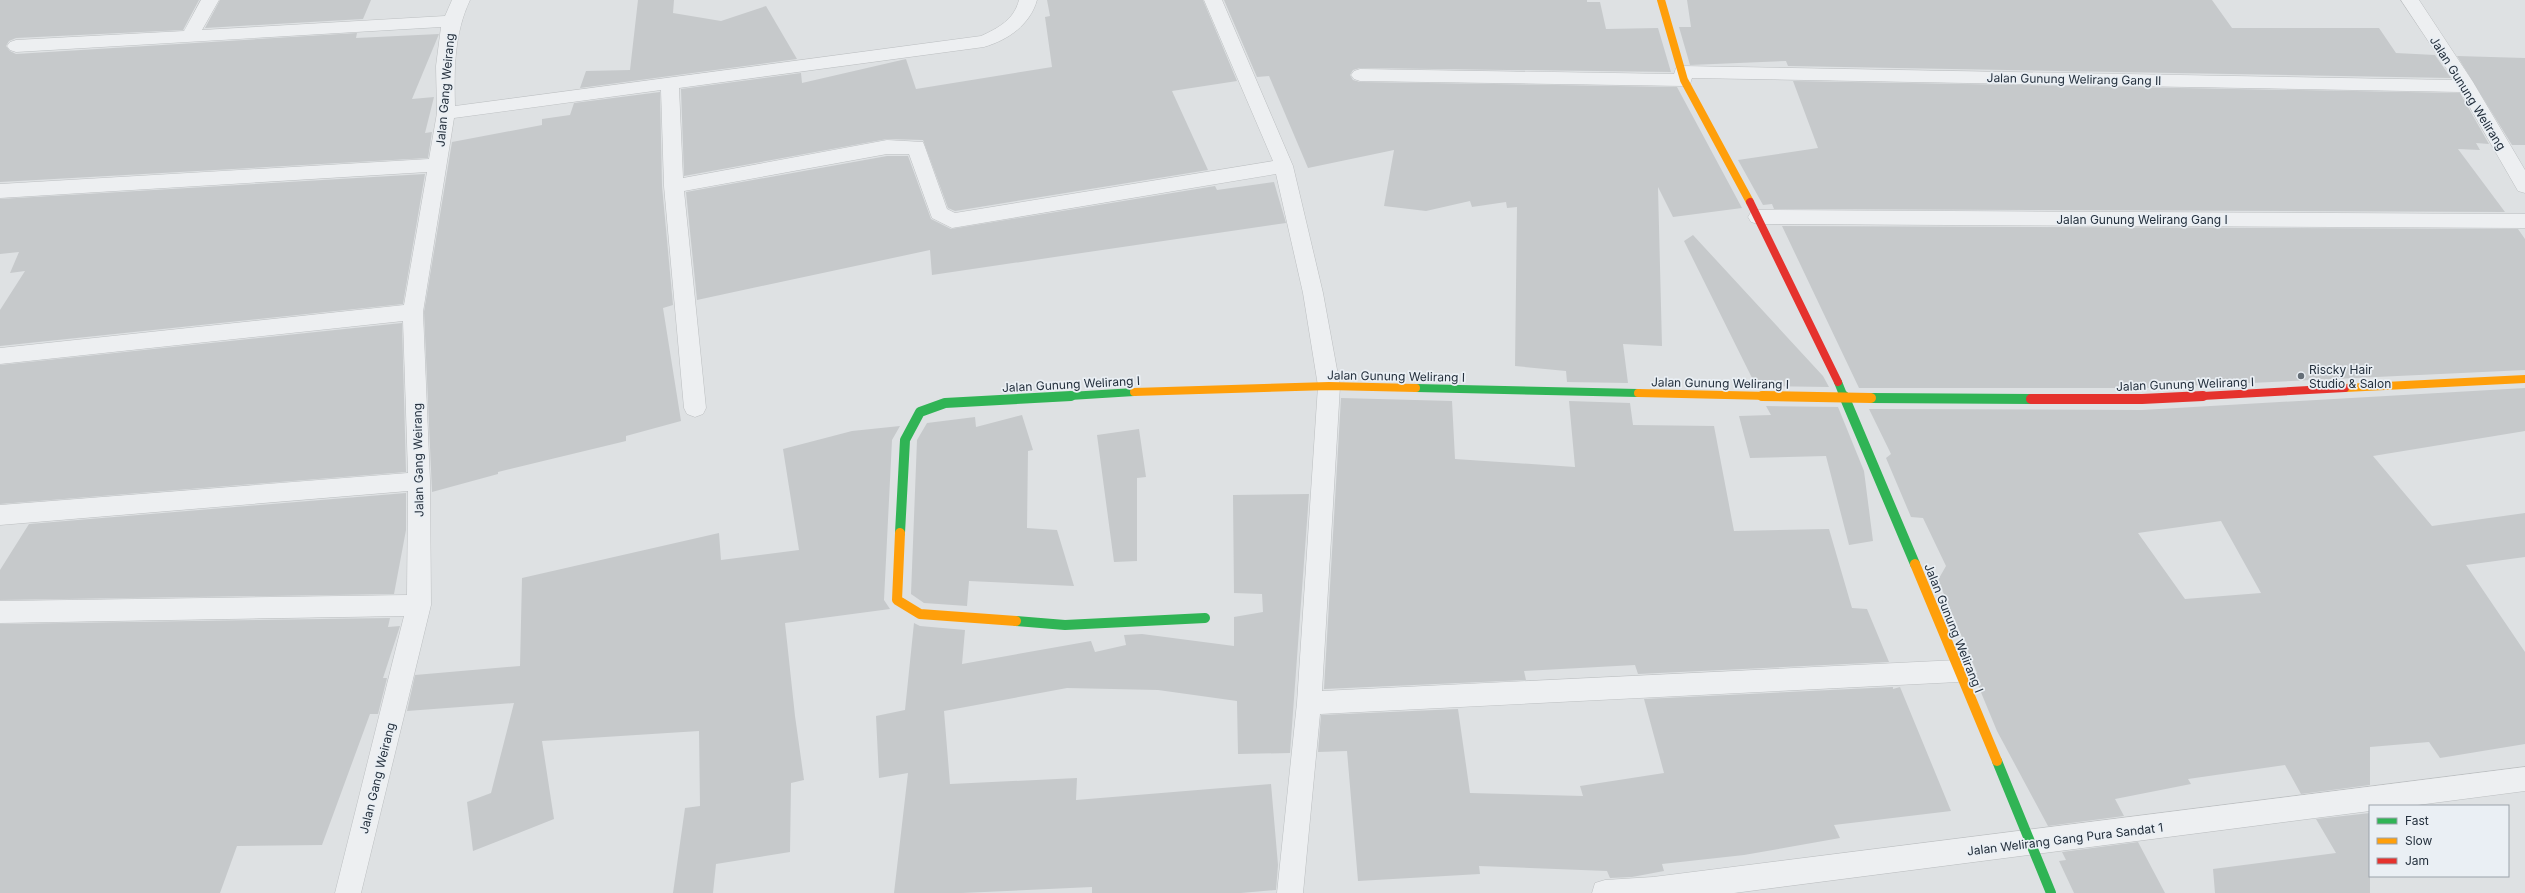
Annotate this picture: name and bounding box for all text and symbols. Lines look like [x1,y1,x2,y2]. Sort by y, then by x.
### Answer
street label: Jalan Gang Weirang [433,33,457,147]
street label: Jalan Gunung Welirang [2427,33,2509,153]
street label: Jalan Gunung Welirang Gang II [1986,70,2162,88]
street label: Jalan Gunung Welirang Gang I [2056,212,2228,227]
place label: Riscky Hair Studio & Salon [2309,362,2391,391]
street label: Jalan Gunung Welirang I [1327,367,1465,385]
marker: Riscky Hair Studio & Salon [2296,371,2306,381]
street label: Jalan Gunung Welirang I [1002,373,1140,395]
street label: Jalan Gunung Welirang I [1651,374,1789,392]
street label: Jalan Gunung Welirang I [2116,374,2254,394]
street label: Jalan Gang Weirang [410,403,426,517]
street label: Jalan Gunung Welirang I [1921,561,1987,695]
street label: Jalan Gang Weirang [356,721,398,835]
legend [2369,805,2509,877]
text: Fast [2405,813,2429,828]
street label: Jalan Welirang Gang Pura Sandat 1 [1966,820,2164,858]
text: Slow [2405,833,2433,848]
text: Jam [2405,853,2429,868]

